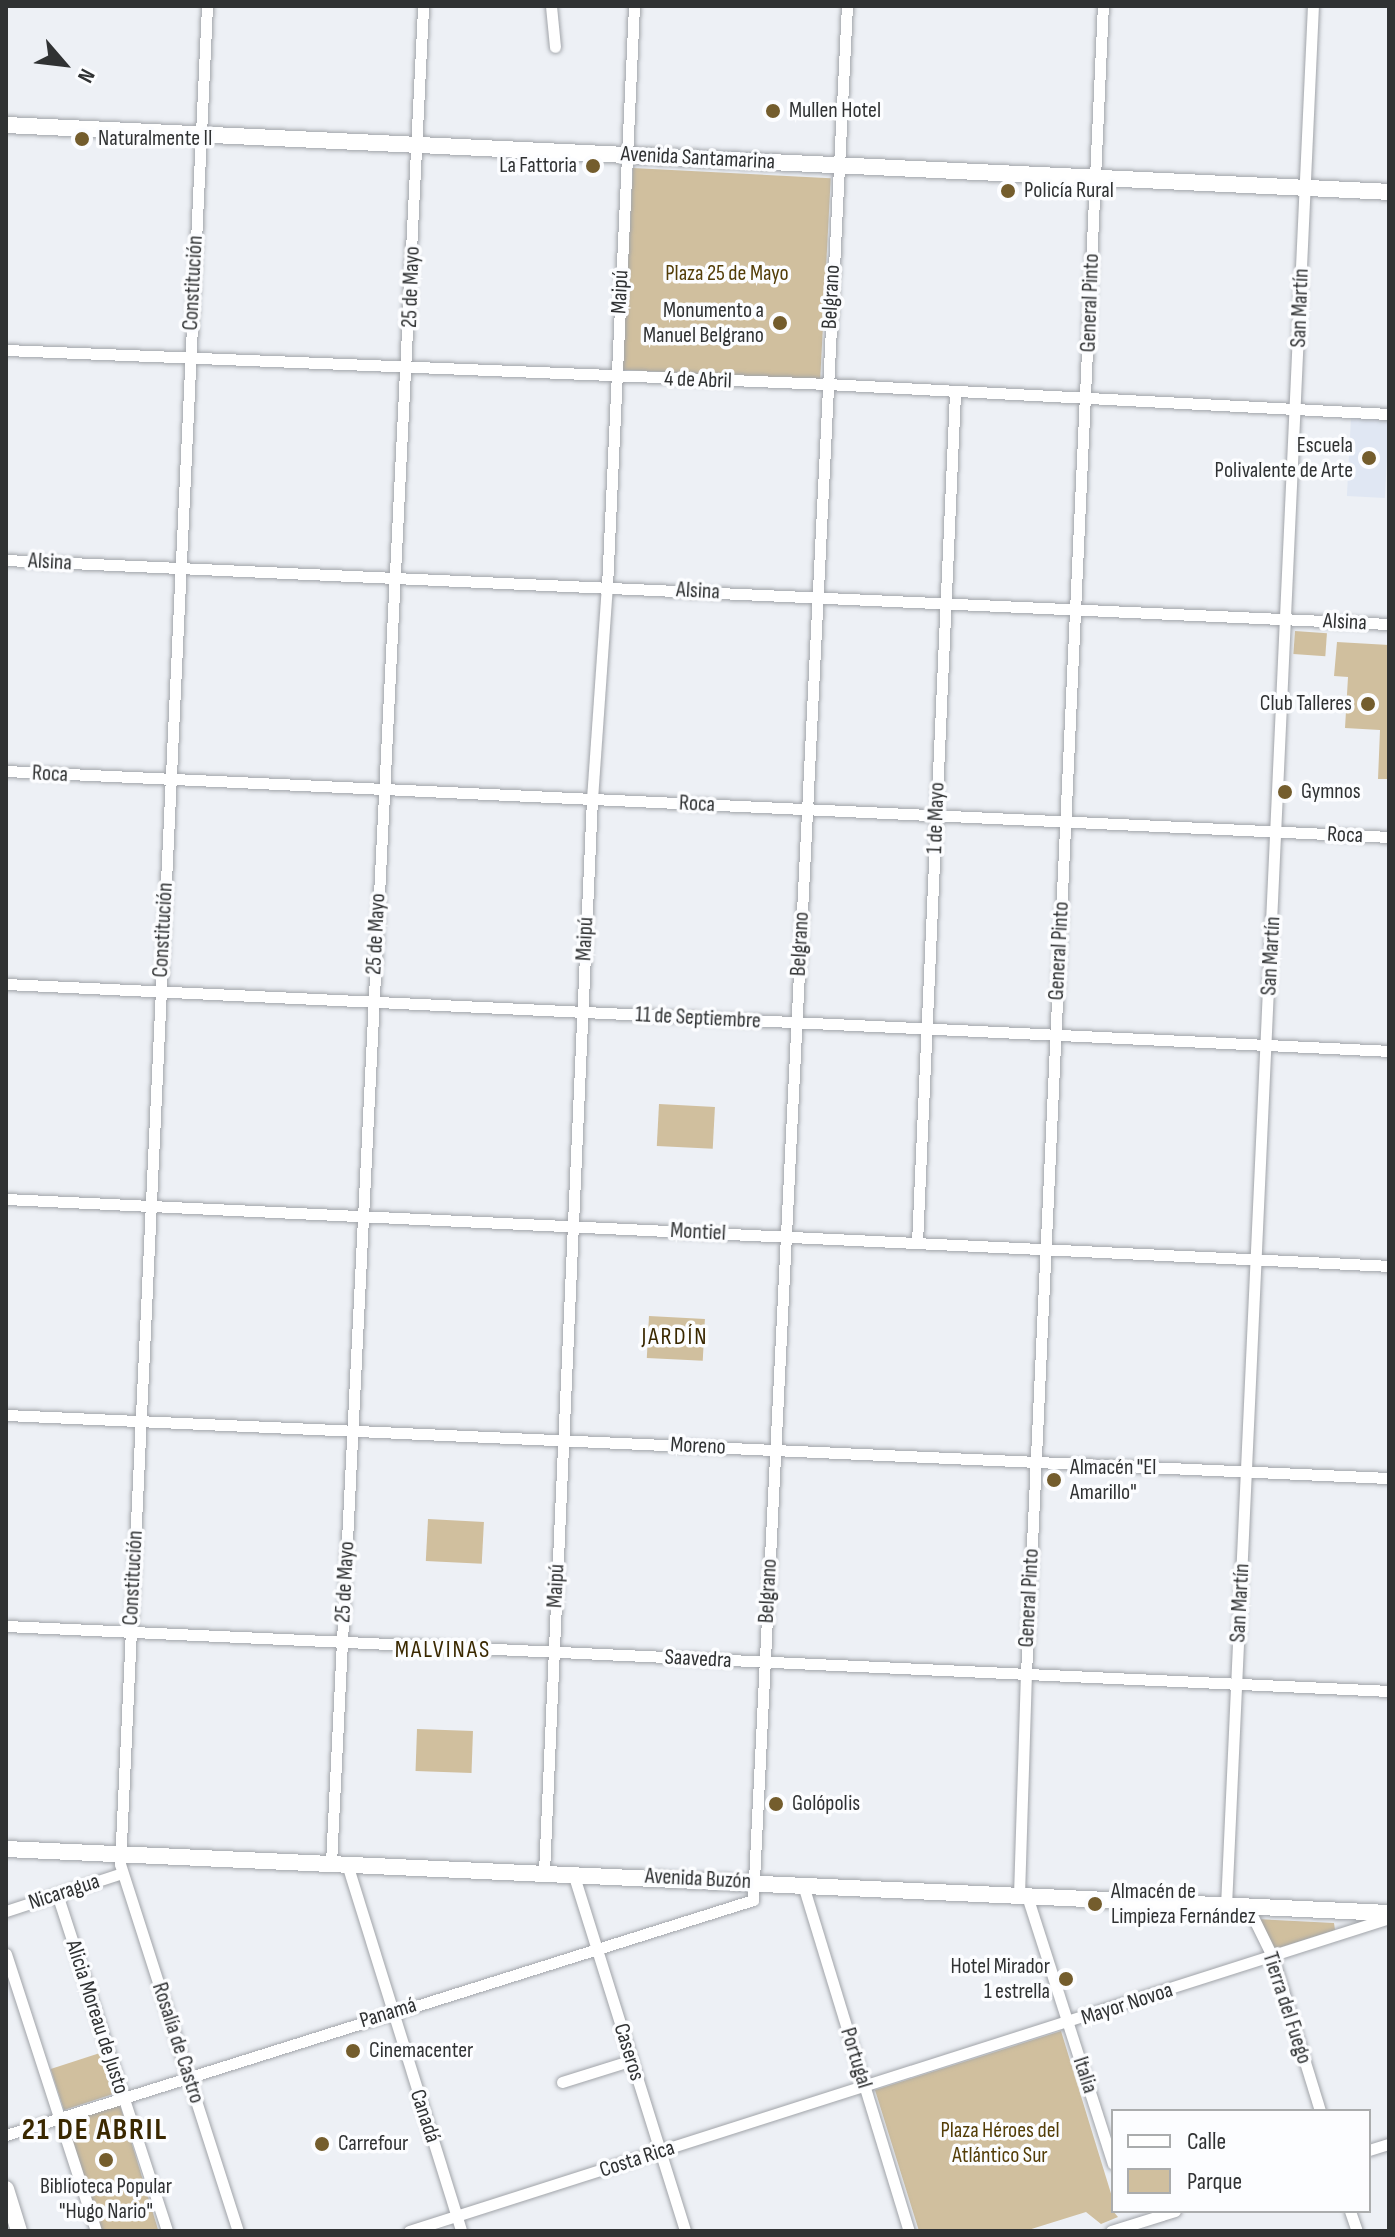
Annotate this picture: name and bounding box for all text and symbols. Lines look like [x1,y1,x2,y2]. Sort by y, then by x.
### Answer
north arrow [24,24,104,104]
text: N [71,64,100,87]
place label: Mullen Hotel [789,98,881,124]
marker: Mullen Hotel [764,102,782,120]
place label: Naturalmente II [98,126,212,152]
marker: Naturalmente II [73,130,91,148]
street label: Avenida Santamarina [620,141,776,175]
place label: La Fattoria [499,153,577,179]
marker: La Fattoria [584,157,602,175]
place label: Policía Rural [1024,178,1114,204]
marker: Policía Rural [999,182,1017,200]
street label: Constitución [177,235,209,331]
street label: 25 de Mayo [396,246,426,328]
street label: General Pinto [1075,253,1105,353]
park label: Plaza 25 de Mayo [665,261,789,287]
street label: Belgrano [816,264,846,330]
street label: San Martín [1285,268,1315,348]
street label: Maipú [606,269,634,315]
place label: Monumento a Manuel Belgrano [643,297,764,348]
marker: Monumento a Manuel Belgrano [771,314,789,332]
street label: 4 de Abril [664,366,732,394]
place label: Escuela Polivalente de Arte [1215,432,1353,484]
marker: Escuela Polivalente de Arte [1360,449,1378,467]
street label: Alsina [28,548,72,576]
street label: Alsina [676,577,720,605]
street label: Alsina [1323,608,1367,636]
place label: Club Talleres [1260,691,1352,717]
marker: Club Talleres [1359,695,1377,713]
street label: Roca [31,760,69,788]
place label: Gymnos [1301,779,1361,805]
street label: 1 de Mayo [922,782,950,854]
marker: Gymnos [1276,783,1294,801]
street label: Roca [678,790,716,818]
street label: Roca [1326,821,1364,849]
street label: Constitución [147,882,179,978]
street label: 25 de Mayo [361,893,391,975]
street label: General Pinto [1043,901,1075,1001]
street label: Belgrano [785,911,815,977]
street label: Maipú [571,916,599,962]
street label: San Martín [1256,916,1286,996]
street label: 11 de Septiembre [635,1002,761,1034]
street label: Montiel [670,1217,726,1247]
district label: JARDÍN [641,1323,709,1351]
street label: Moreno [670,1431,726,1461]
place label: Almacén "El Amarillo" [1070,1454,1156,1506]
marker: Almacén "El Amarillo" [1045,1471,1063,1489]
street label: Constitución [117,1530,149,1626]
street label: 25 de Mayo [330,1541,360,1623]
street label: General Pinto [1013,1548,1045,1648]
street label: Belgrano [753,1558,783,1624]
street label: Maipú [542,1563,570,1609]
street label: San Martín [1225,1563,1255,1643]
district label: MALVINAS [395,1636,491,1664]
street label: Saavedra [664,1644,732,1674]
place label: Golópolis [792,1791,860,1817]
marker: Golópolis [767,1795,785,1813]
street label: Avenida Buzón [644,1863,752,1895]
street label: Nicaragua [25,1868,103,1916]
place label: Almacén de Limpieza Fernández [1111,1878,1256,1930]
marker: Almacén de Limpieza Fernández [1086,1895,1104,1913]
street label: Alicia Moreau de Justo [60,1937,134,2097]
street label: Tierra del Fuego [1257,1949,1317,2067]
place label: Hotel Mirador 1 estrella [951,1953,1050,2004]
marker: Hotel Mirador 1 estrella [1057,1970,1075,1988]
street label: Mayor Novoa [1078,1977,1176,2031]
street label: Rosalía de Castro [146,1979,210,2107]
street label: Panamá [356,1992,420,2034]
street label: Caseros [608,2020,650,2084]
street label: Portugal [834,2025,878,2091]
place label: Cinemacenter [369,2038,473,2064]
marker: Cinemacenter [344,2042,362,2060]
street label: Italia [1067,2054,1103,2096]
street label: Canadá [404,2086,446,2146]
legend [1111,2109,1371,2213]
district label: 21 DE ABRIL [22,2112,168,2148]
park label: Plaza Héroes del Atlántico Sur [940,2117,1060,2168]
text: Calle [1187,2127,1226,2156]
place label: Carrefour [338,2131,408,2157]
marker: Carrefour [313,2135,331,2153]
street label: Costa Rica [596,2135,678,2183]
marker: Biblioteca Popular "Hugo Nario" [97,2151,115,2169]
text: Parque [1187,2167,1242,2196]
place label: Biblioteca Popular "Hugo Nario" [40,2173,172,2224]

